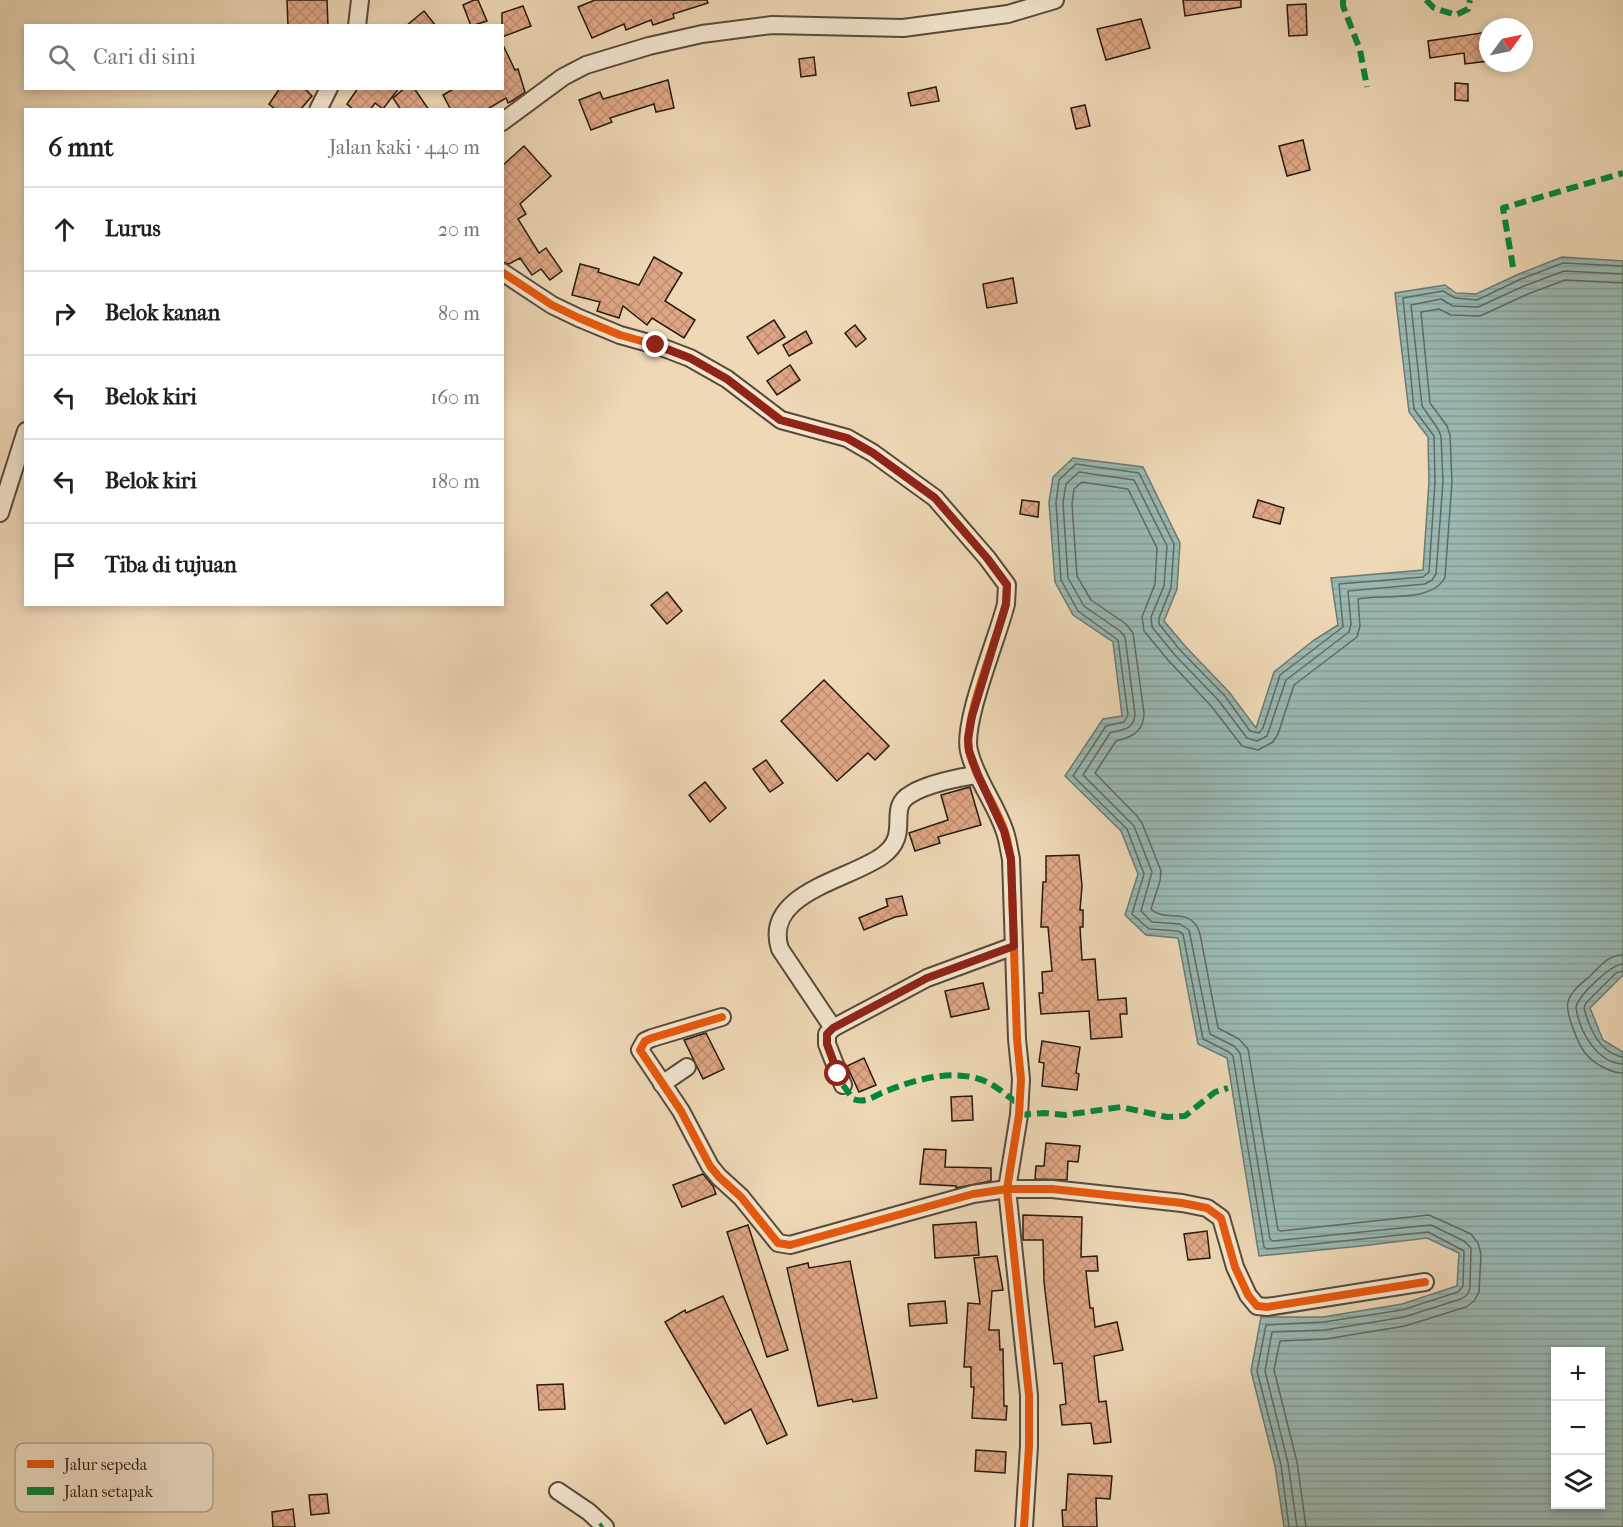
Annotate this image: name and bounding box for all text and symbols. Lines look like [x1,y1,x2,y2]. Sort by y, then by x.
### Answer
north arrow [1479,18,1533,72]
search box [24,24,504,90]
icon: search [45,41,78,74]
text: Cari di sini [93,44,196,70]
text: 6 mnt [48,132,113,163]
text: Jalan kaki · 440 m [329,136,480,159]
icon: ahead [48,213,81,246]
text: Lurus [105,216,161,242]
text: 20 m [438,218,480,241]
icon: right [48,297,81,330]
text: Belok kanan [105,300,220,326]
text: 80 m [438,302,480,325]
route end [642,331,668,357]
icon: left [48,381,81,414]
text: Belok kiri [105,384,197,410]
text: 160 m [430,386,480,409]
icon: left [48,465,81,498]
text: Belok kiri [105,468,197,494]
text: 180 m [431,470,480,493]
icon: arrive [48,549,81,582]
text: Tiba di tujuan [105,552,237,578]
route start [824,1060,850,1086]
map controls [1551,1347,1605,1509]
button: + [1551,1347,1605,1401]
button: − [1551,1401,1605,1455]
legend [15,1443,213,1512]
text: Jalur sepeda [62,1455,148,1474]
button: layers [1551,1455,1605,1509]
text: Jalan setapak [62,1482,154,1501]

